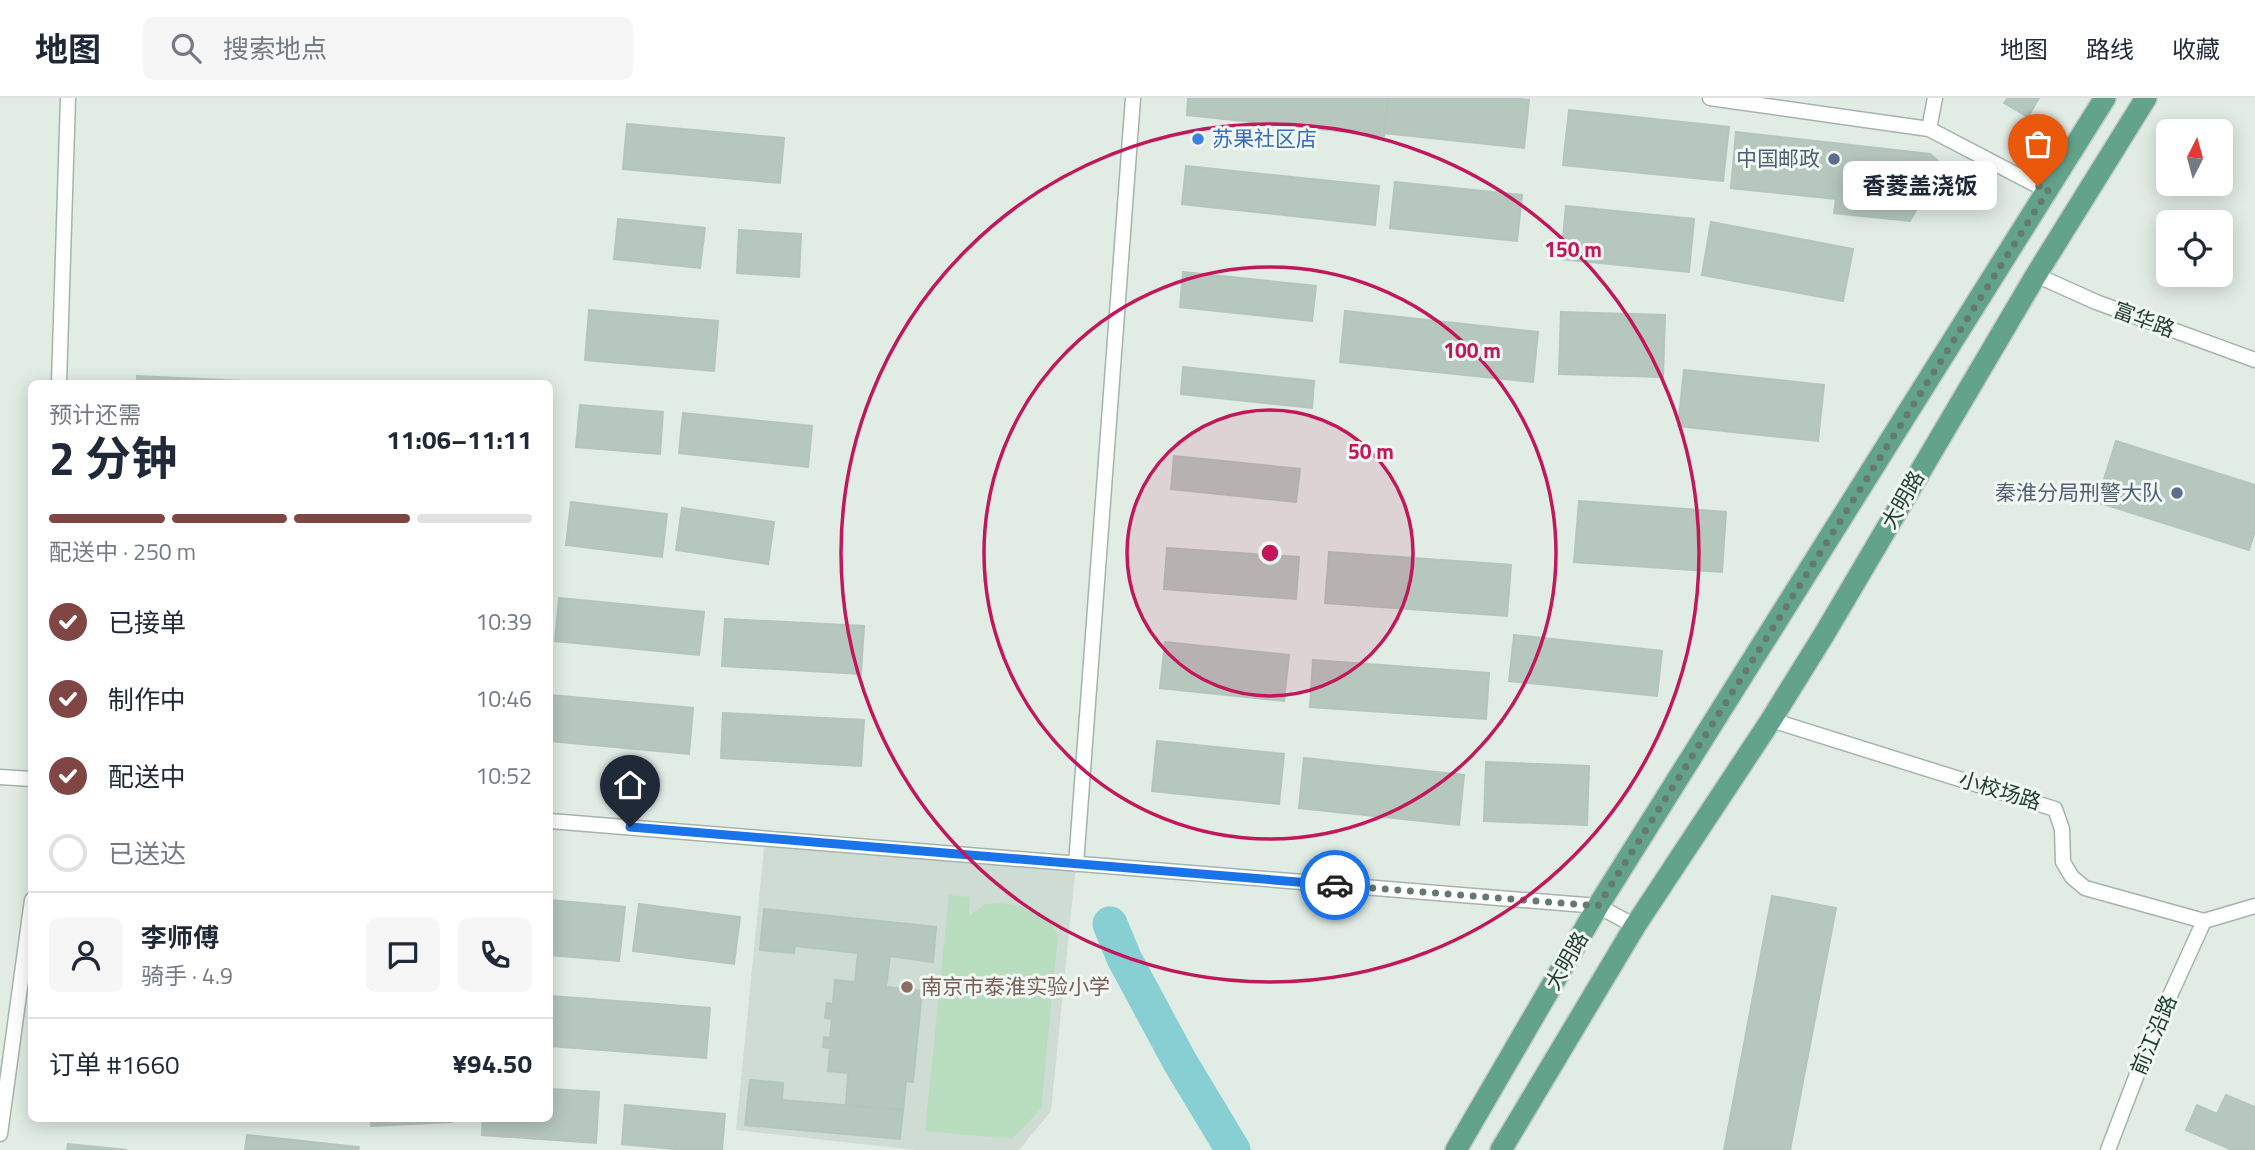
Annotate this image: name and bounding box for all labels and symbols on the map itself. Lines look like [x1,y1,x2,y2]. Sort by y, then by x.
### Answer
pin [2008,114,2068,186]
north arrow [2156,119,2233,196]
place label: 苏果社区店 [1212,122,1317,154]
marker: 苏果社区店 [1190,131,1206,147]
place label: 中国邮政 [1736,142,1820,174]
marker: 中国邮政 [1826,151,1842,167]
callout: 香菱盖浇饭 [1842,162,1996,210]
text: 150 m [1544,233,1602,265]
street label: 富华路 [2109,293,2179,345]
text: 100 m [1443,334,1501,366]
text: 50 m [1348,435,1394,467]
street label: 大明路 [1873,464,1932,535]
place label: 秦淮分局刑警大队 [1995,476,2163,508]
marker: 秦淮分局刑警大队 [2169,485,2185,501]
centre of rings [1258,541,1282,565]
pin [600,755,660,827]
street label: 小校场路 [1955,762,2045,818]
courier [1300,850,1370,920]
street label: 大明路 [1537,925,1596,996]
place label: 南京市泰淮实验小学 [921,970,1110,1002]
marker: 南京市泰淮实验小学 [899,979,915,995]
street label: 前江沿路 [2122,990,2184,1080]

